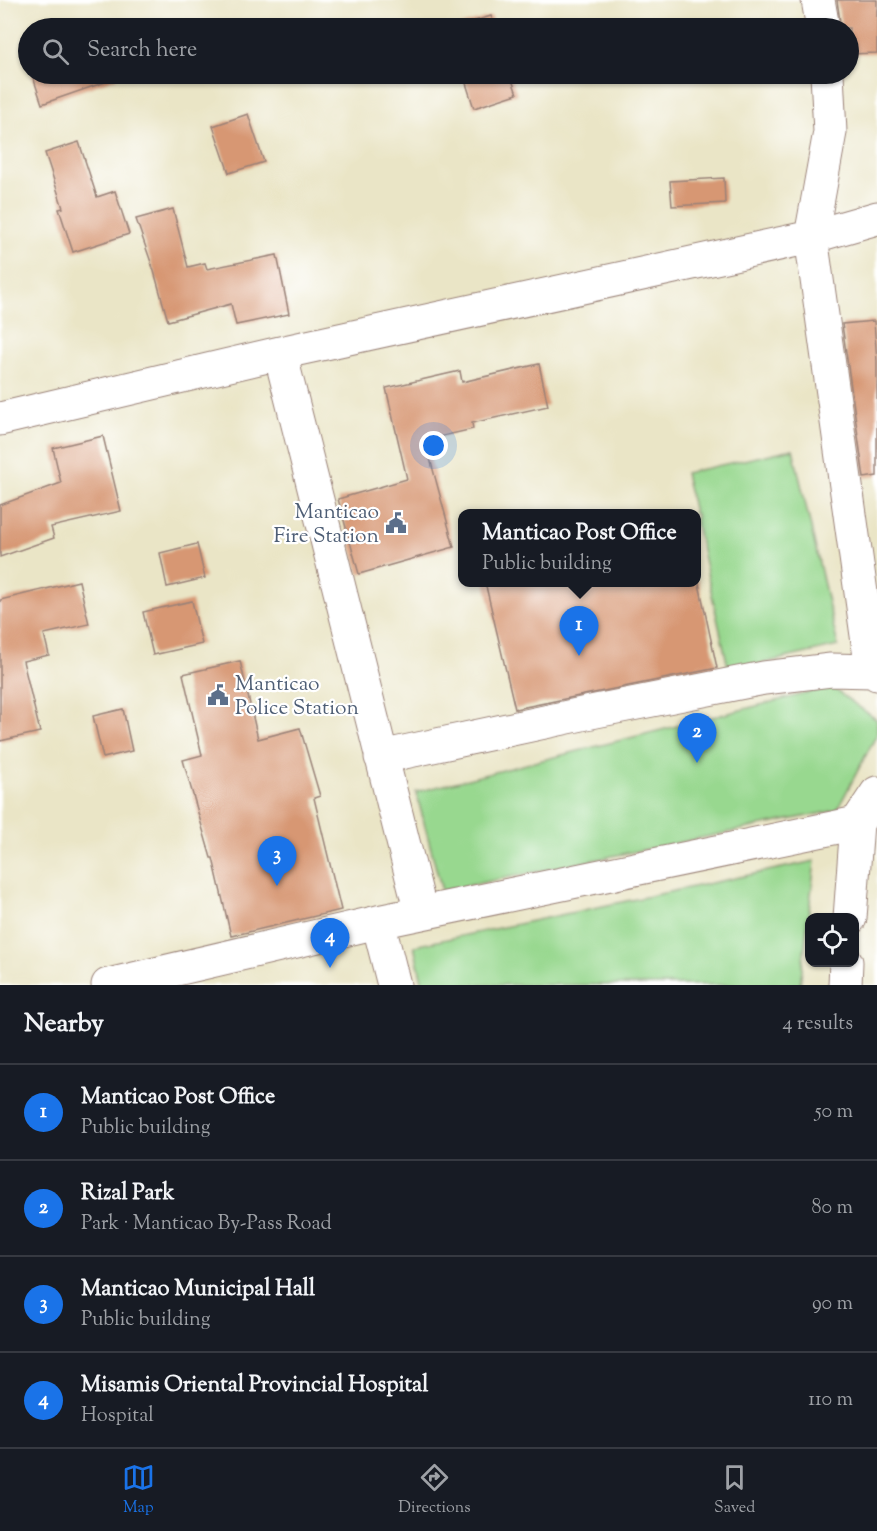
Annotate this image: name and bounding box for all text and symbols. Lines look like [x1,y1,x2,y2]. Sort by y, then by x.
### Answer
search box [18,18,859,84]
icon: search [39,35,72,68]
text: Search here [87,35,197,67]
your location [419,431,448,460]
place label: Manticao Fire Station [274,498,379,552]
popup [458,509,701,587]
public building icon: Manticao Fire Station [384,511,408,535]
text: Manticao Post Office [482,518,677,550]
text: Public building [482,550,612,579]
pin: 1 [560,606,598,656]
place label: Manticao Police Station [235,670,359,724]
public building icon: Manticao Police Station [206,683,230,707]
pin: 2 [678,714,716,763]
pin: 3 [258,836,296,886]
map controls [805,913,859,967]
button: locate [805,913,859,967]
pin: 4 [310,918,350,968]
text: Nearby [24,1006,104,1043]
text: 4 results [782,1010,853,1039]
text: Manticao Post Office [81,1082,275,1114]
text: 1 [40,1098,47,1127]
text: 50 m [815,1098,853,1127]
text: Public building [81,1114,211,1143]
text: Rizal Park [81,1178,174,1210]
text: 2 [39,1194,48,1223]
text: 80 m [812,1194,853,1223]
text: Park · Manticao By-Pass Road [81,1210,332,1239]
text: Manticao Municipal Hall [81,1274,315,1306]
text: 3 [39,1290,48,1319]
text: 90 m [812,1290,853,1319]
text: Public building [81,1306,211,1335]
text: Misamis Oriental Provincial Hospital [81,1370,428,1402]
text: 4 [38,1386,49,1415]
text: 110 m [808,1386,853,1415]
text: Hospital [81,1402,154,1431]
tab: Map [122,1461,155,1520]
tab: Directions [398,1461,471,1520]
tab: Saved [714,1461,755,1520]

